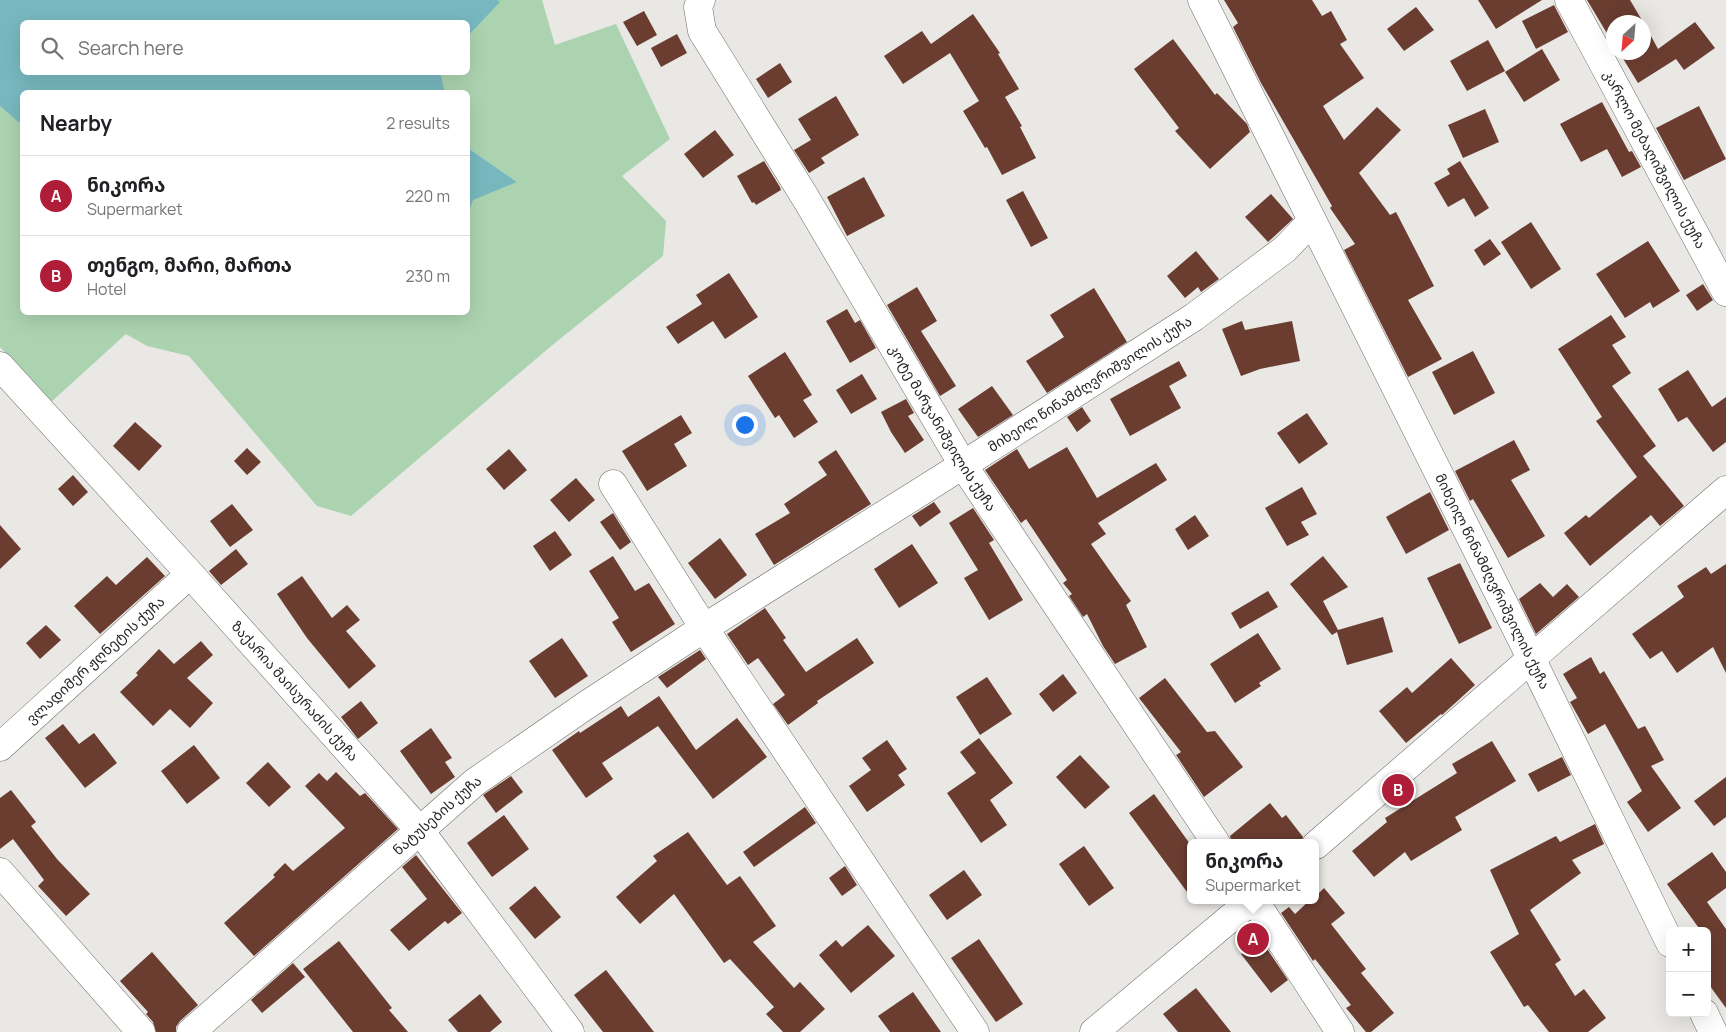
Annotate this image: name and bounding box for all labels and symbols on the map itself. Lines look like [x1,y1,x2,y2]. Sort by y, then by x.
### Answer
north arrow [1606,15,1651,60]
street label: კარლო მებაღიშვილის ქუჩა [1600,67,1711,252]
street label: მიხეილ წინამძღვრიშვილის ქუჩა [984,311,1195,456]
street label: კოტე მარჯანიშვილის ქუჩა [885,341,1001,515]
your location [732,412,758,438]
street label: მიხეილ წინამძღვრიშვილის ქუჩა [1431,470,1555,692]
street label: ვლადიმერ ჟღნეტის ქუჩა [22,592,168,728]
street label: ზაქარია მაისურაძის ქუჩა [227,617,363,765]
street label: ნატუსების ქუჩა [388,770,485,859]
pin: B [1382,771,1414,809]
pin: A [1237,920,1269,958]

